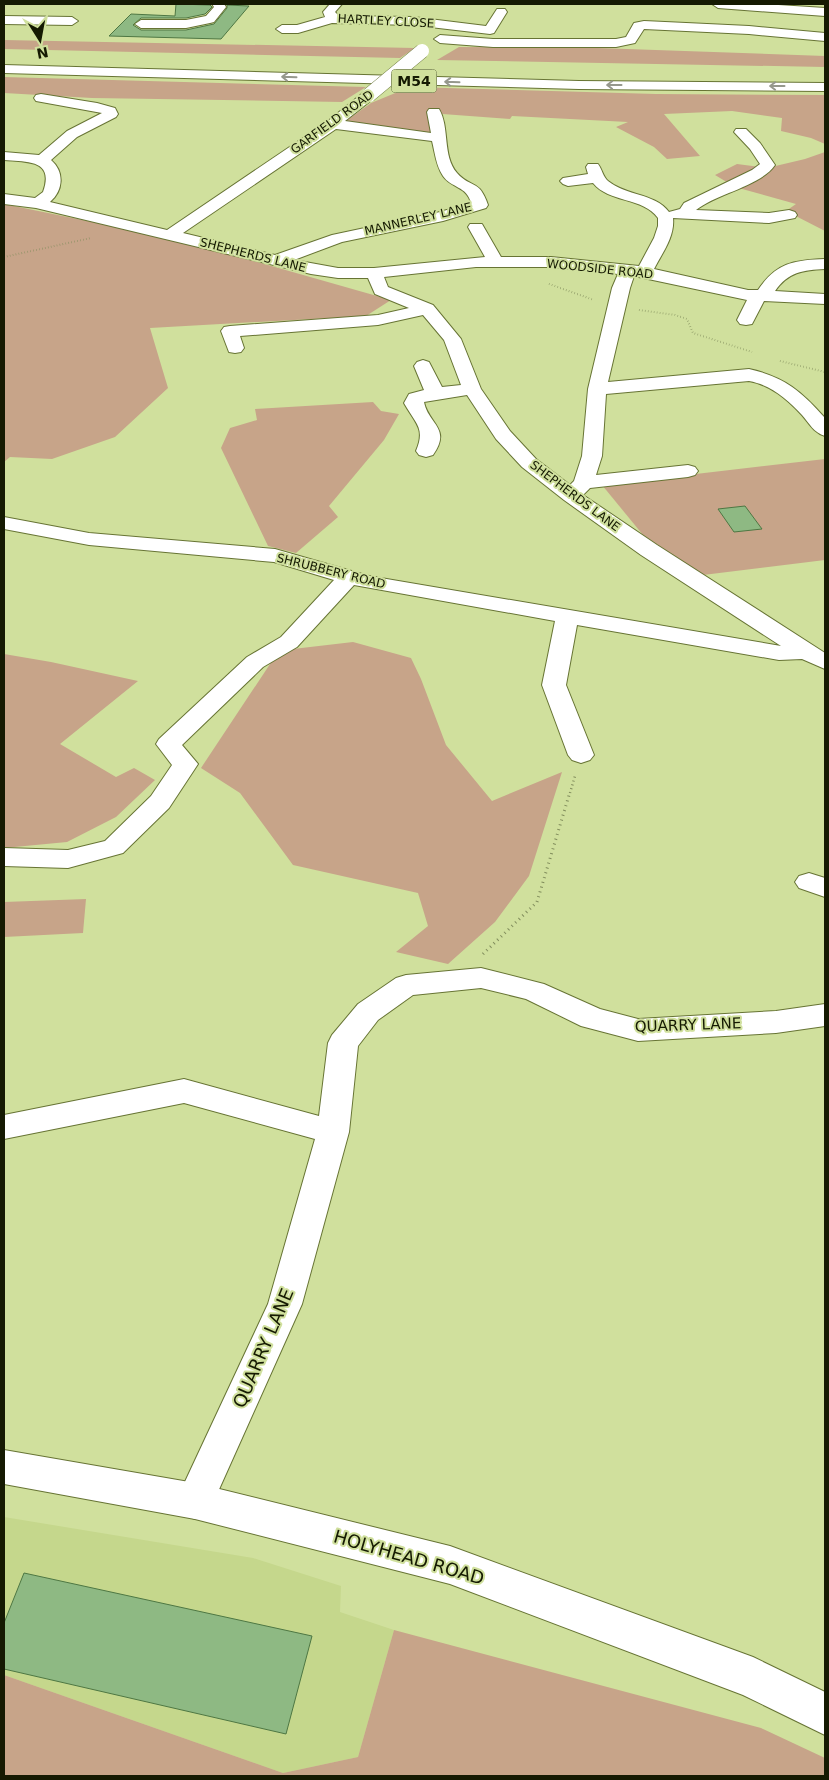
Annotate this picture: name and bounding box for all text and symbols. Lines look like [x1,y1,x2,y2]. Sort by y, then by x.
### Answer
street label: HARTLEY CLOSE [337,11,435,31]
north arrow [15,15,65,65]
text: N [35,44,50,62]
road number: M54 [392,70,436,92]
one-way arrow [281,73,297,82]
one-way arrow [444,77,460,87]
one-way arrow [606,80,622,90]
one-way arrow [769,81,785,91]
street label: GARFIELD ROAD [288,87,376,157]
street label: MANNERLEY LANE [363,200,473,238]
street label: SHEPHERDS LANE [199,235,307,275]
street label: WOODSIDE ROAD [546,256,654,282]
street label: SHEPHERDS LANE [527,458,623,534]
street label: SHRUBBERY ROAD [275,551,387,591]
street label: QUARRY LANE [634,1014,742,1036]
street label: QUARRY LANE [228,1285,298,1411]
street label: HOLYHEAD ROAD [331,1525,487,1589]

